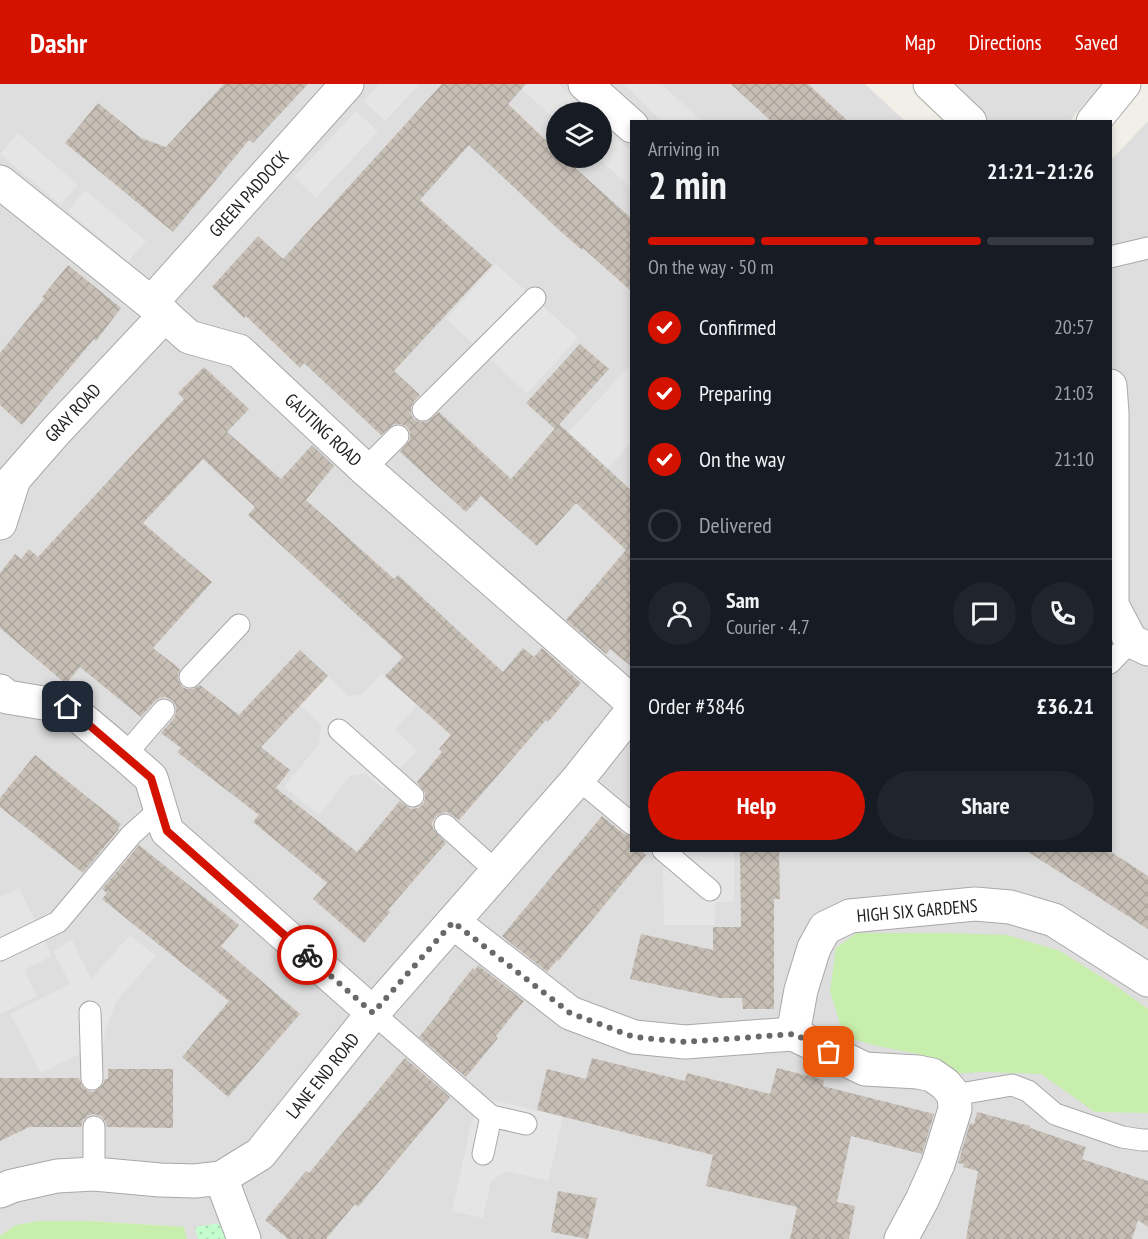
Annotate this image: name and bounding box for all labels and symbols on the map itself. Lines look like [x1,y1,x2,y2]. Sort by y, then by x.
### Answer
street label: GREEN PADDOCK [204,146,293,242]
street label: GRAY ROAD [40,379,106,447]
street label: GAUTING ROAD [280,388,367,471]
pin [42,681,93,732]
street label: HIGH SIX GARDENS [856,894,979,927]
courier [277,925,337,985]
pin [803,1026,854,1077]
street label: LANE END ROAD [281,1028,364,1123]

